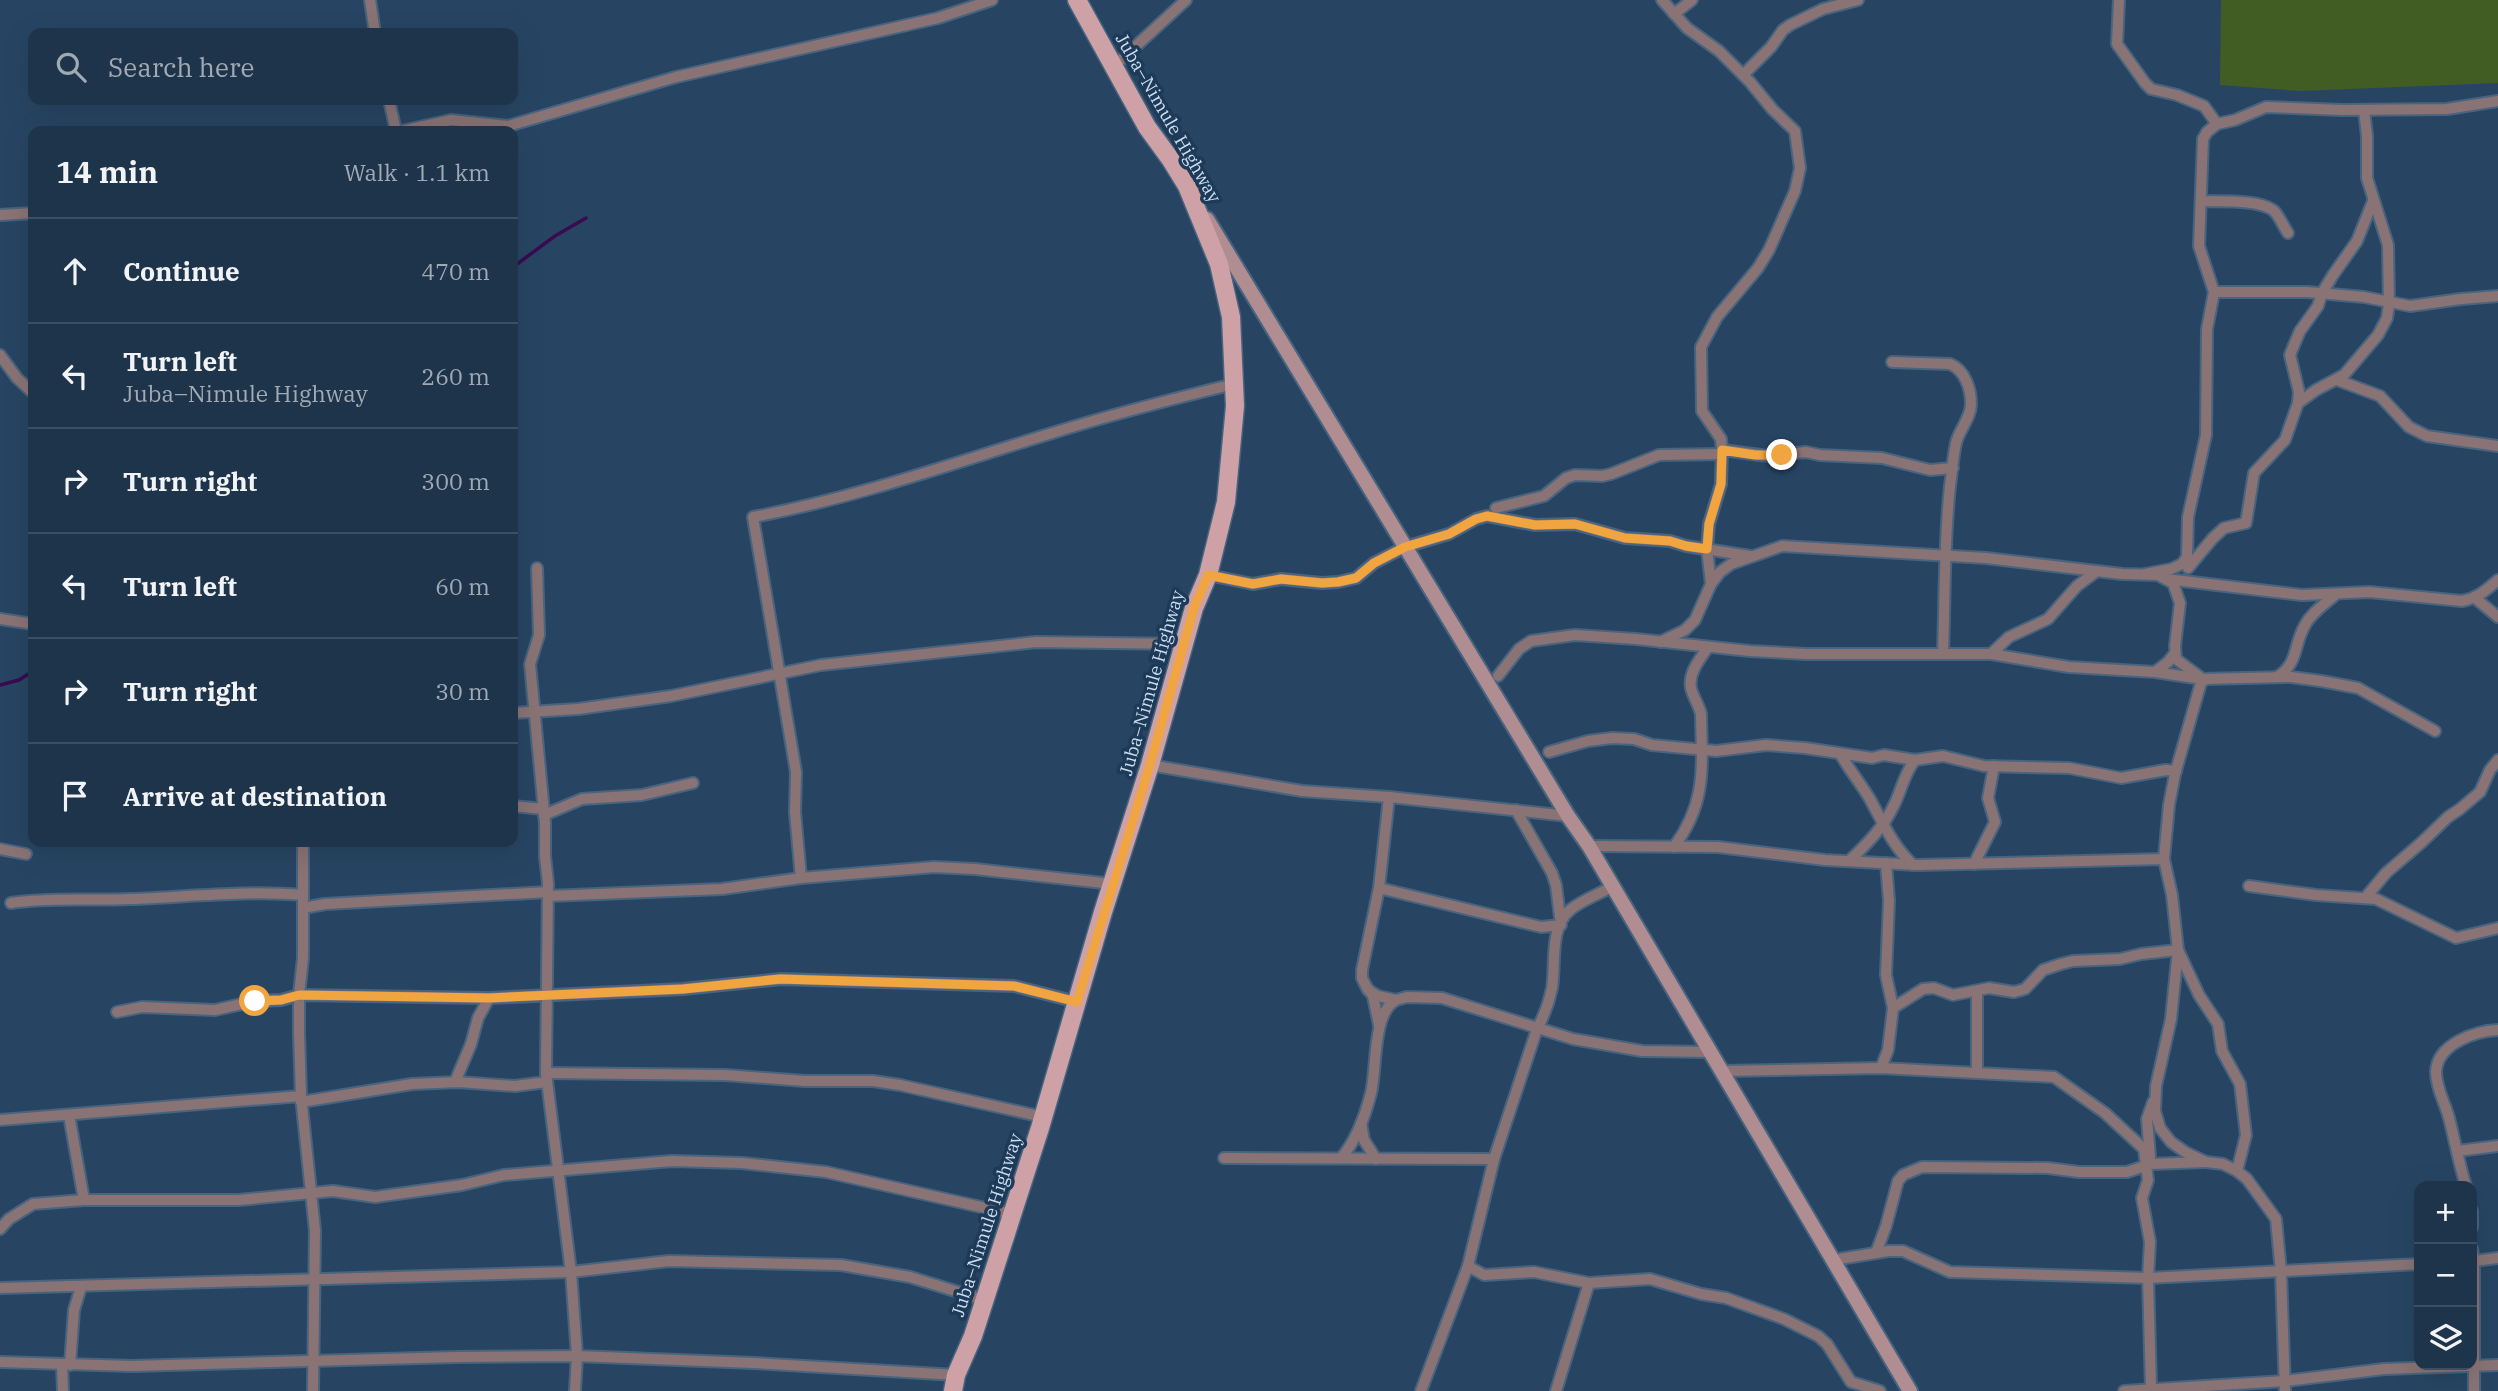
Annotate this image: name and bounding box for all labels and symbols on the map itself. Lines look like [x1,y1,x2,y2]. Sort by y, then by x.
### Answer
street label: Juba–Nimule Highway [1111,29,1226,207]
route end [1766,439,1797,470]
street label: Juba–Nimule Highway [1114,587,1189,778]
route start [239,985,270,1016]
street label: Juba–Nimule Highway [946,1130,1027,1320]

